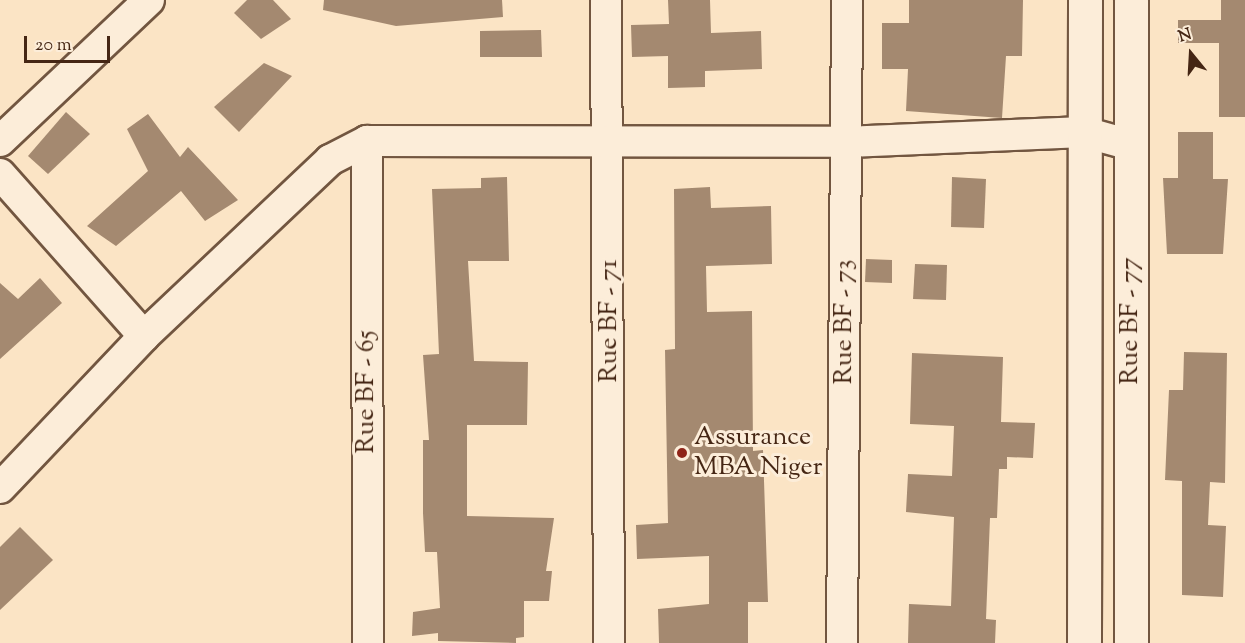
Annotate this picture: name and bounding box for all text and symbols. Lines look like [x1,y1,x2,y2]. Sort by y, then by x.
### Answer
text: N [1176,23,1195,49]
scale bar [27,24,112,62]
north arrow [1161,24,1221,84]
text: 20 m [35,33,72,59]
street label: Rue BF - 77 [1115,257,1147,385]
street label: Rue BF - 71 [594,259,626,383]
street label: Rue BF - 73 [829,260,861,384]
street label: Rue BF - 65 [351,330,383,454]
place label: Assurance MBA Niger [694,422,822,484]
marker: Assurance MBA Niger [675,446,689,460]

